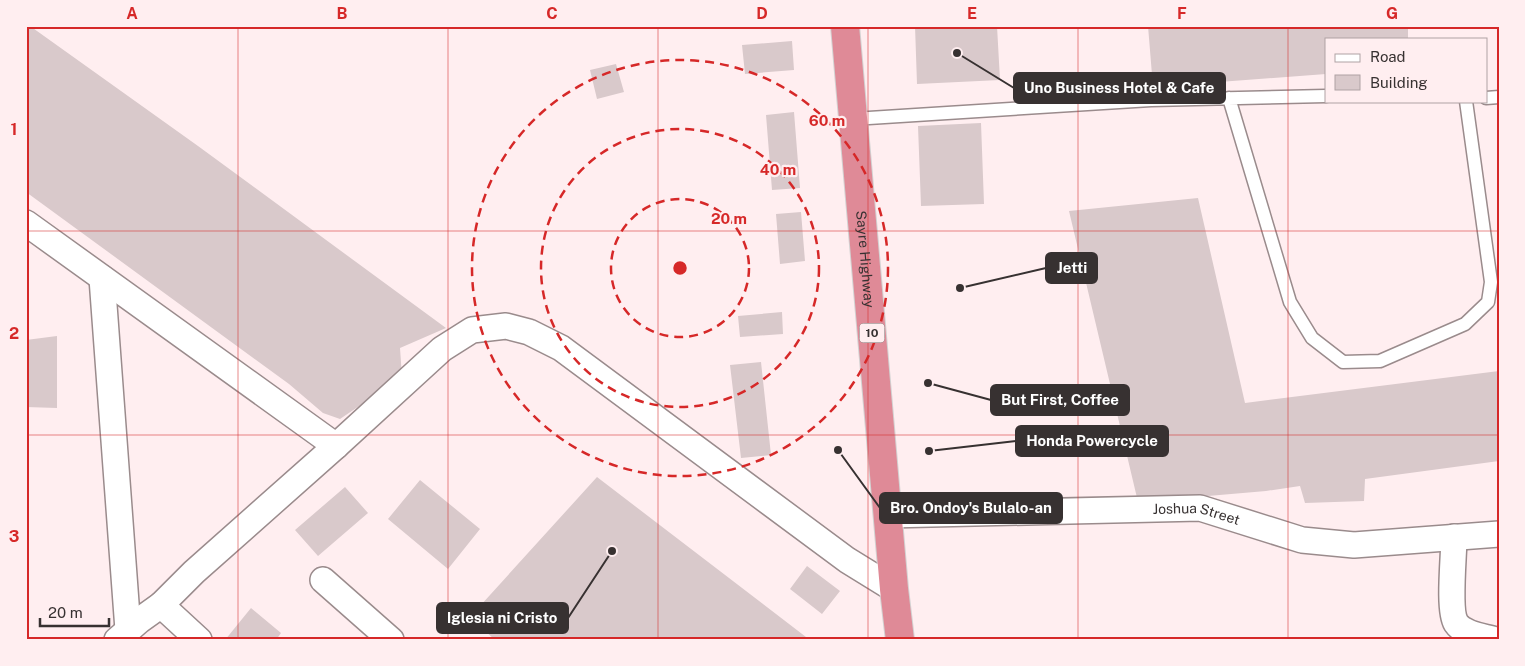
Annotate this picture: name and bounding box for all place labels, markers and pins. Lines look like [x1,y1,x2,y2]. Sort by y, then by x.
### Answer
callout: Uno Business Hotel & Cafe [1014,73,1225,103]
callout: Jetti [1046,253,1097,283]
centre of rings [671,259,689,277]
callout: But First, Coffee [991,385,1129,415]
callout: Honda Powercycle [1016,426,1168,456]
callout: Bro. Ondoy's Bulalo-an [880,493,1062,523]
callout: Iglesia ni Cristo [437,603,568,633]

